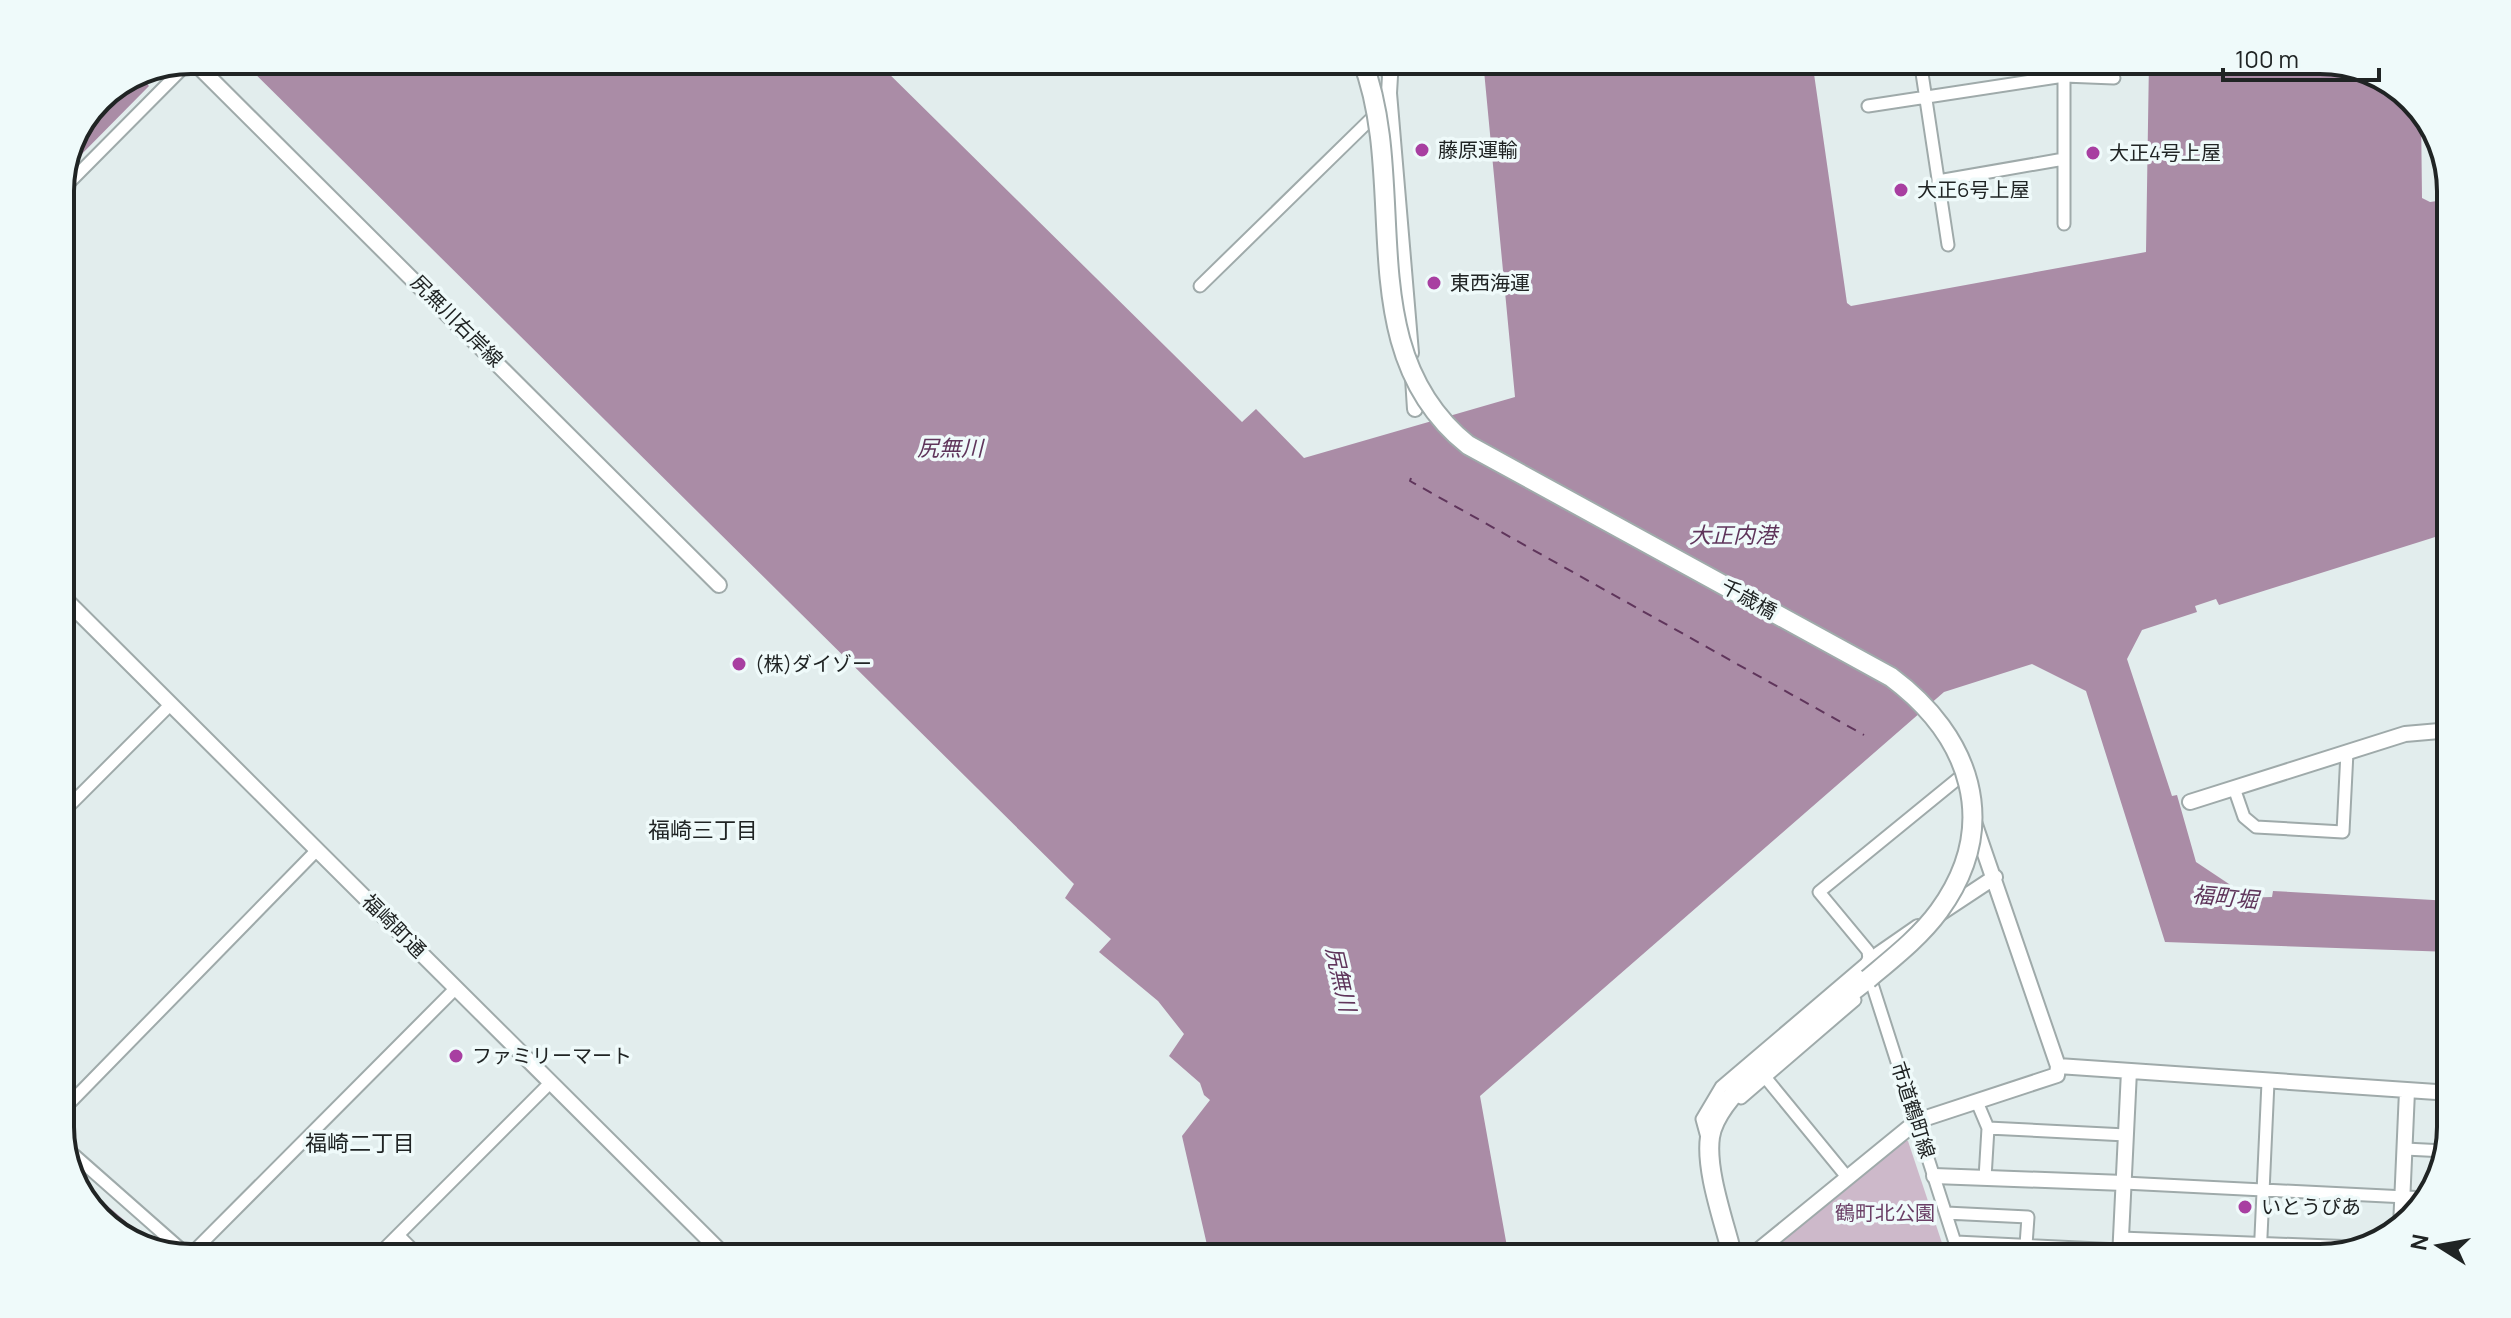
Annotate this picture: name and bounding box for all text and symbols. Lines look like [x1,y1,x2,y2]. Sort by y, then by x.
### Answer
scale bar [2223,32,2379,82]
text: 100 m [2235,42,2299,75]
place label: 藤原運輸 [1438,136,1518,163]
place label: 大正4号上屋 [2109,139,2221,166]
marker: 藤原運輸 [1413,141,1431,159]
marker: 大正4号上屋 [2084,144,2102,162]
place label: 大正6号上屋 [1917,176,2029,203]
marker: 大正6号上屋 [1892,181,1910,199]
street label: 尻無川右岸線 [405,269,509,373]
place label: 東西海運 [1450,269,1530,296]
marker: 東西海運 [1425,274,1443,292]
water label: 尻無川 [917,433,985,463]
water label: 大正内港 [1689,520,1780,550]
street label: 千歳橋 [1716,572,1782,625]
place label: (株)ダイゾー [755,650,872,677]
marker: (株)ダイゾー [730,655,748,673]
district label: 福崎三丁目 [648,815,758,845]
water label: 福町堀 [2191,879,2262,915]
street label: 福崎町通 [357,888,432,963]
water label: 尻無川 [1319,943,1363,1016]
place label: ファミリーマート [472,1042,632,1069]
marker: ファミリーマート [447,1047,465,1065]
street label: 市道鶴町線 [1885,1058,1942,1162]
district label: 福崎二丁目 [305,1128,415,1158]
place label: いとうぴあ [2261,1193,2361,1220]
marker: いとうぴあ [2236,1198,2254,1216]
park label: 鶴町北公園 [1835,1199,1935,1226]
north arrow [2399,1206,2479,1286]
text: N [2403,1232,2436,1253]

